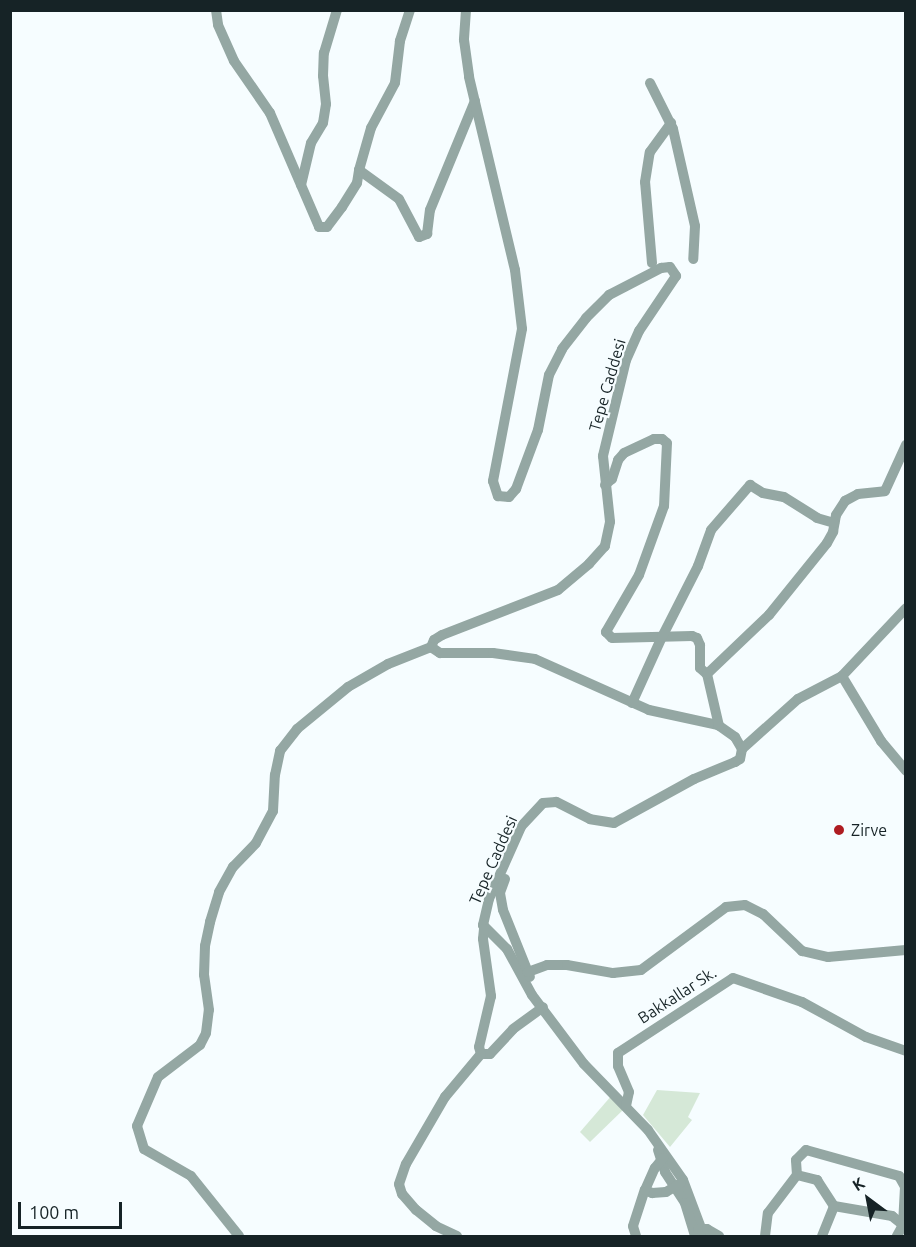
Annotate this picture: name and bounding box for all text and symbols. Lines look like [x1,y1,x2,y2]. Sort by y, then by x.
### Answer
street label: Tepe Caddesi [585,337,629,433]
street label: Tepe Caddesi [465,813,521,907]
place label: Zirve [851,820,887,840]
marker: Zirve [832,823,846,837]
street label: Bakkallar Sk. [634,963,720,1027]
north arrow [838,1169,898,1229]
text: K [849,1173,868,1194]
scale bar [21,1190,124,1228]
text: 100 m [29,1202,79,1222]

